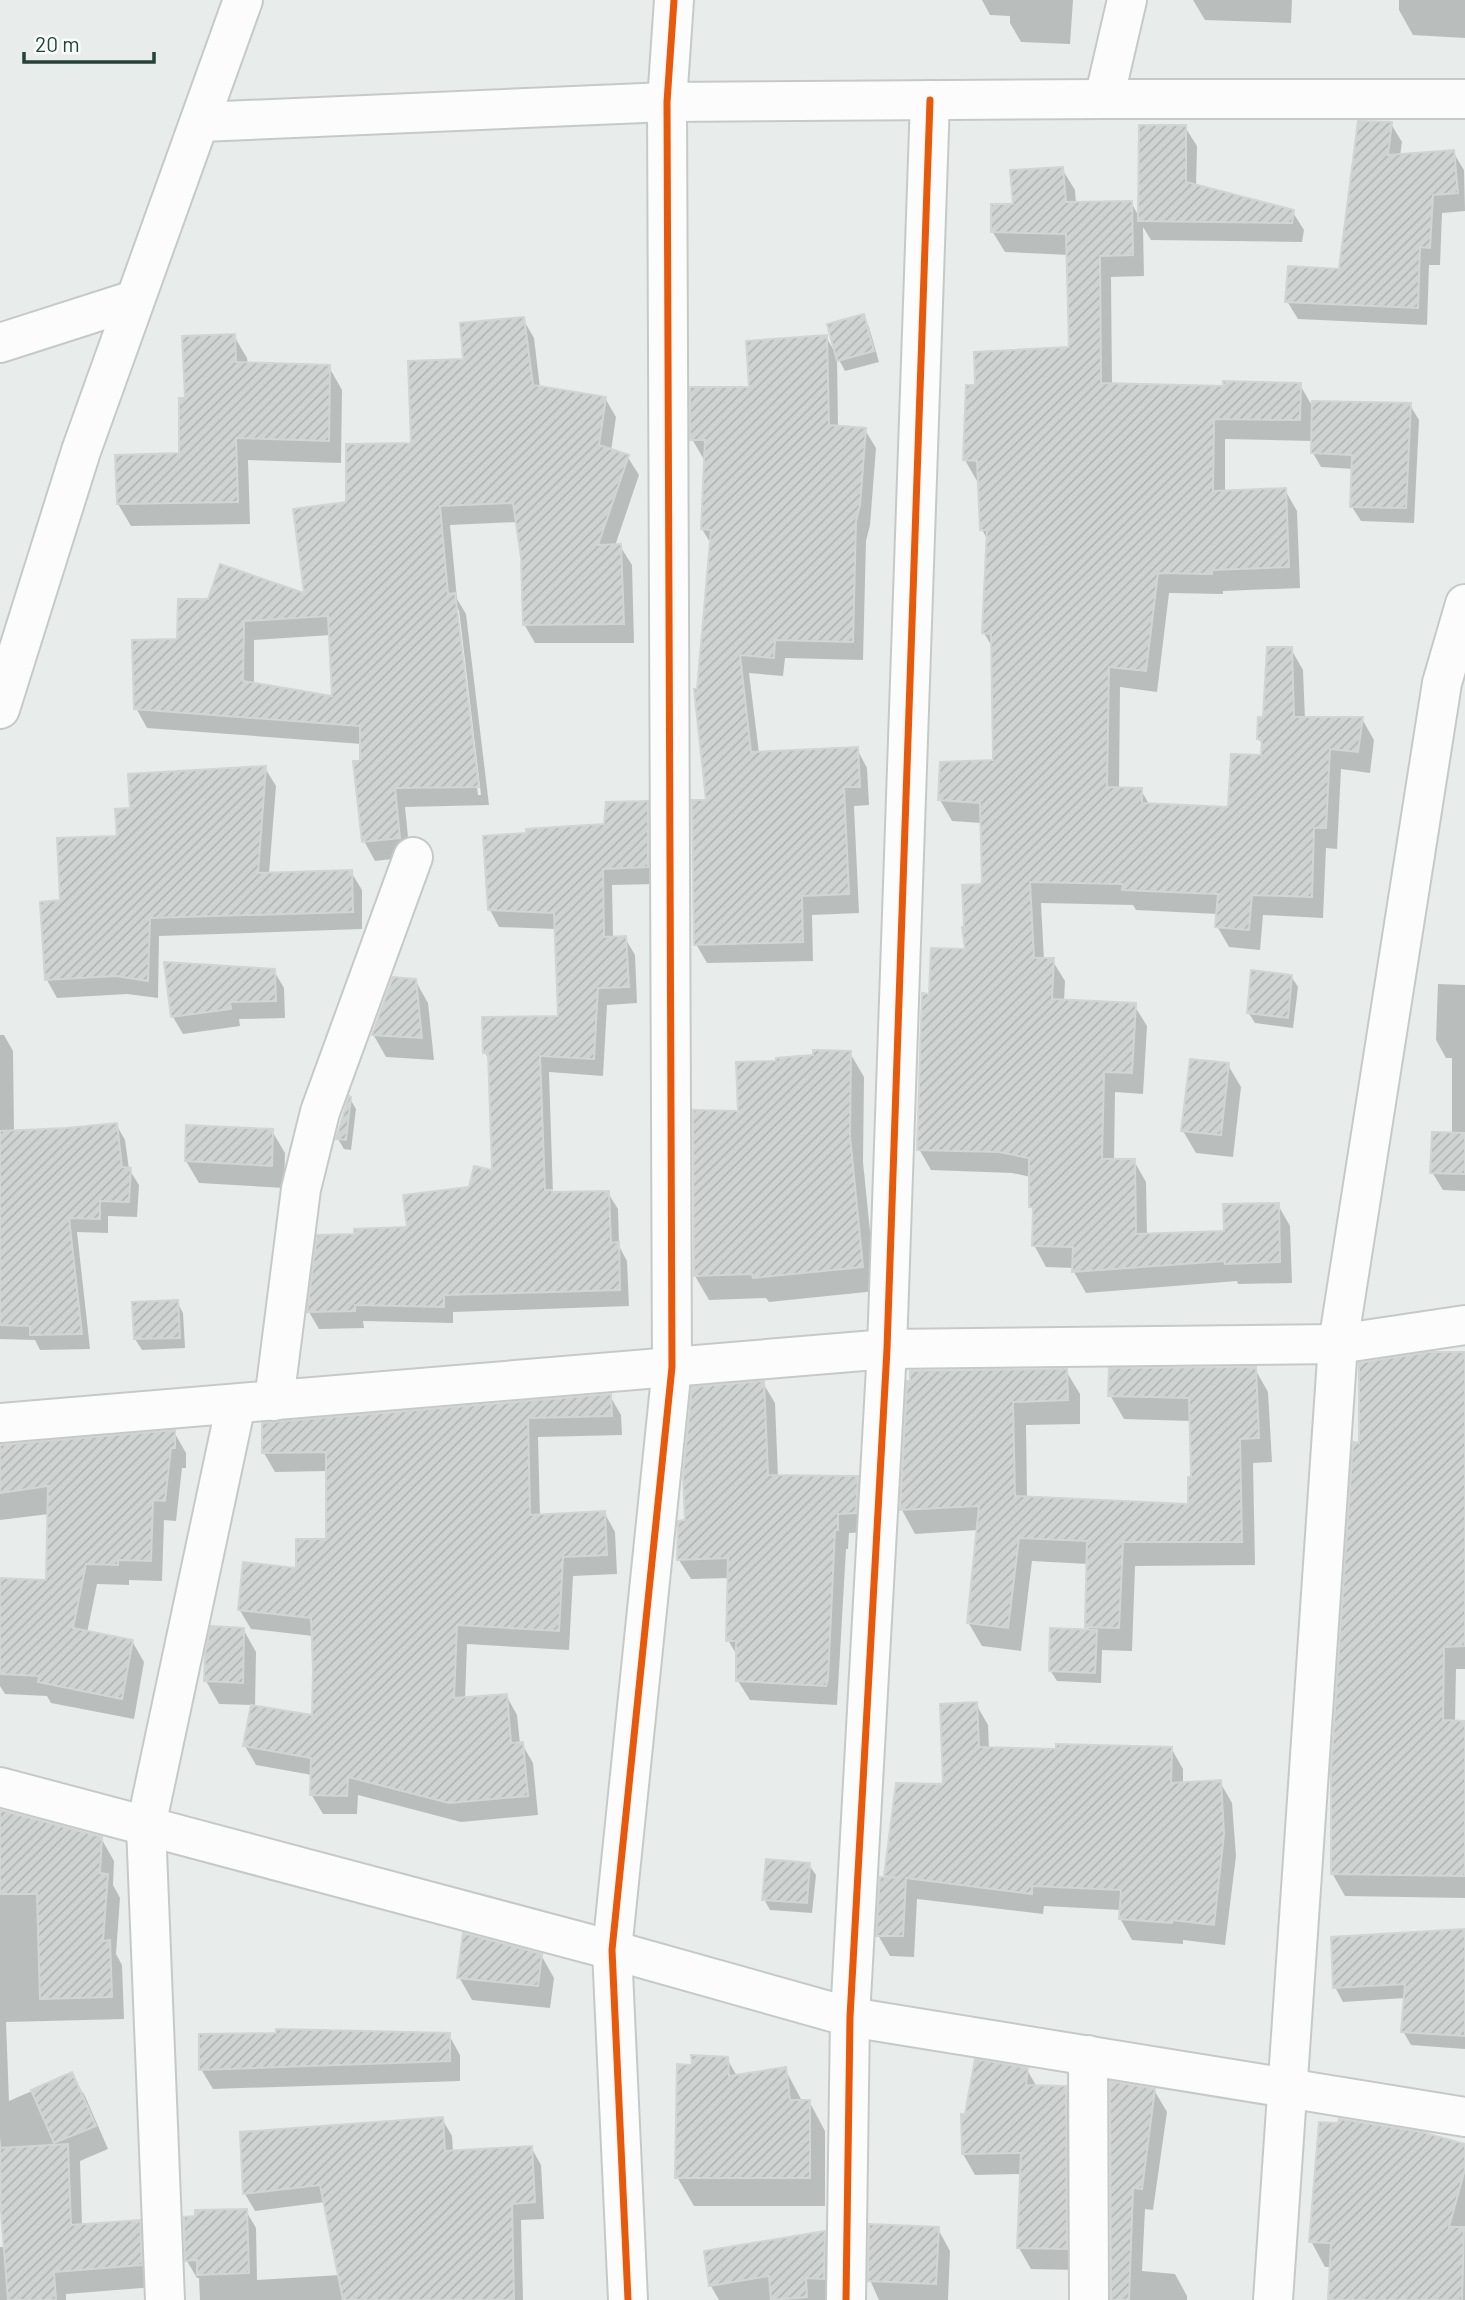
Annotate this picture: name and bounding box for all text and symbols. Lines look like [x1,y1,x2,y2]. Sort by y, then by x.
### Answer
scale bar [24,21,154,65]
text: 20 m [35,31,80,56]

